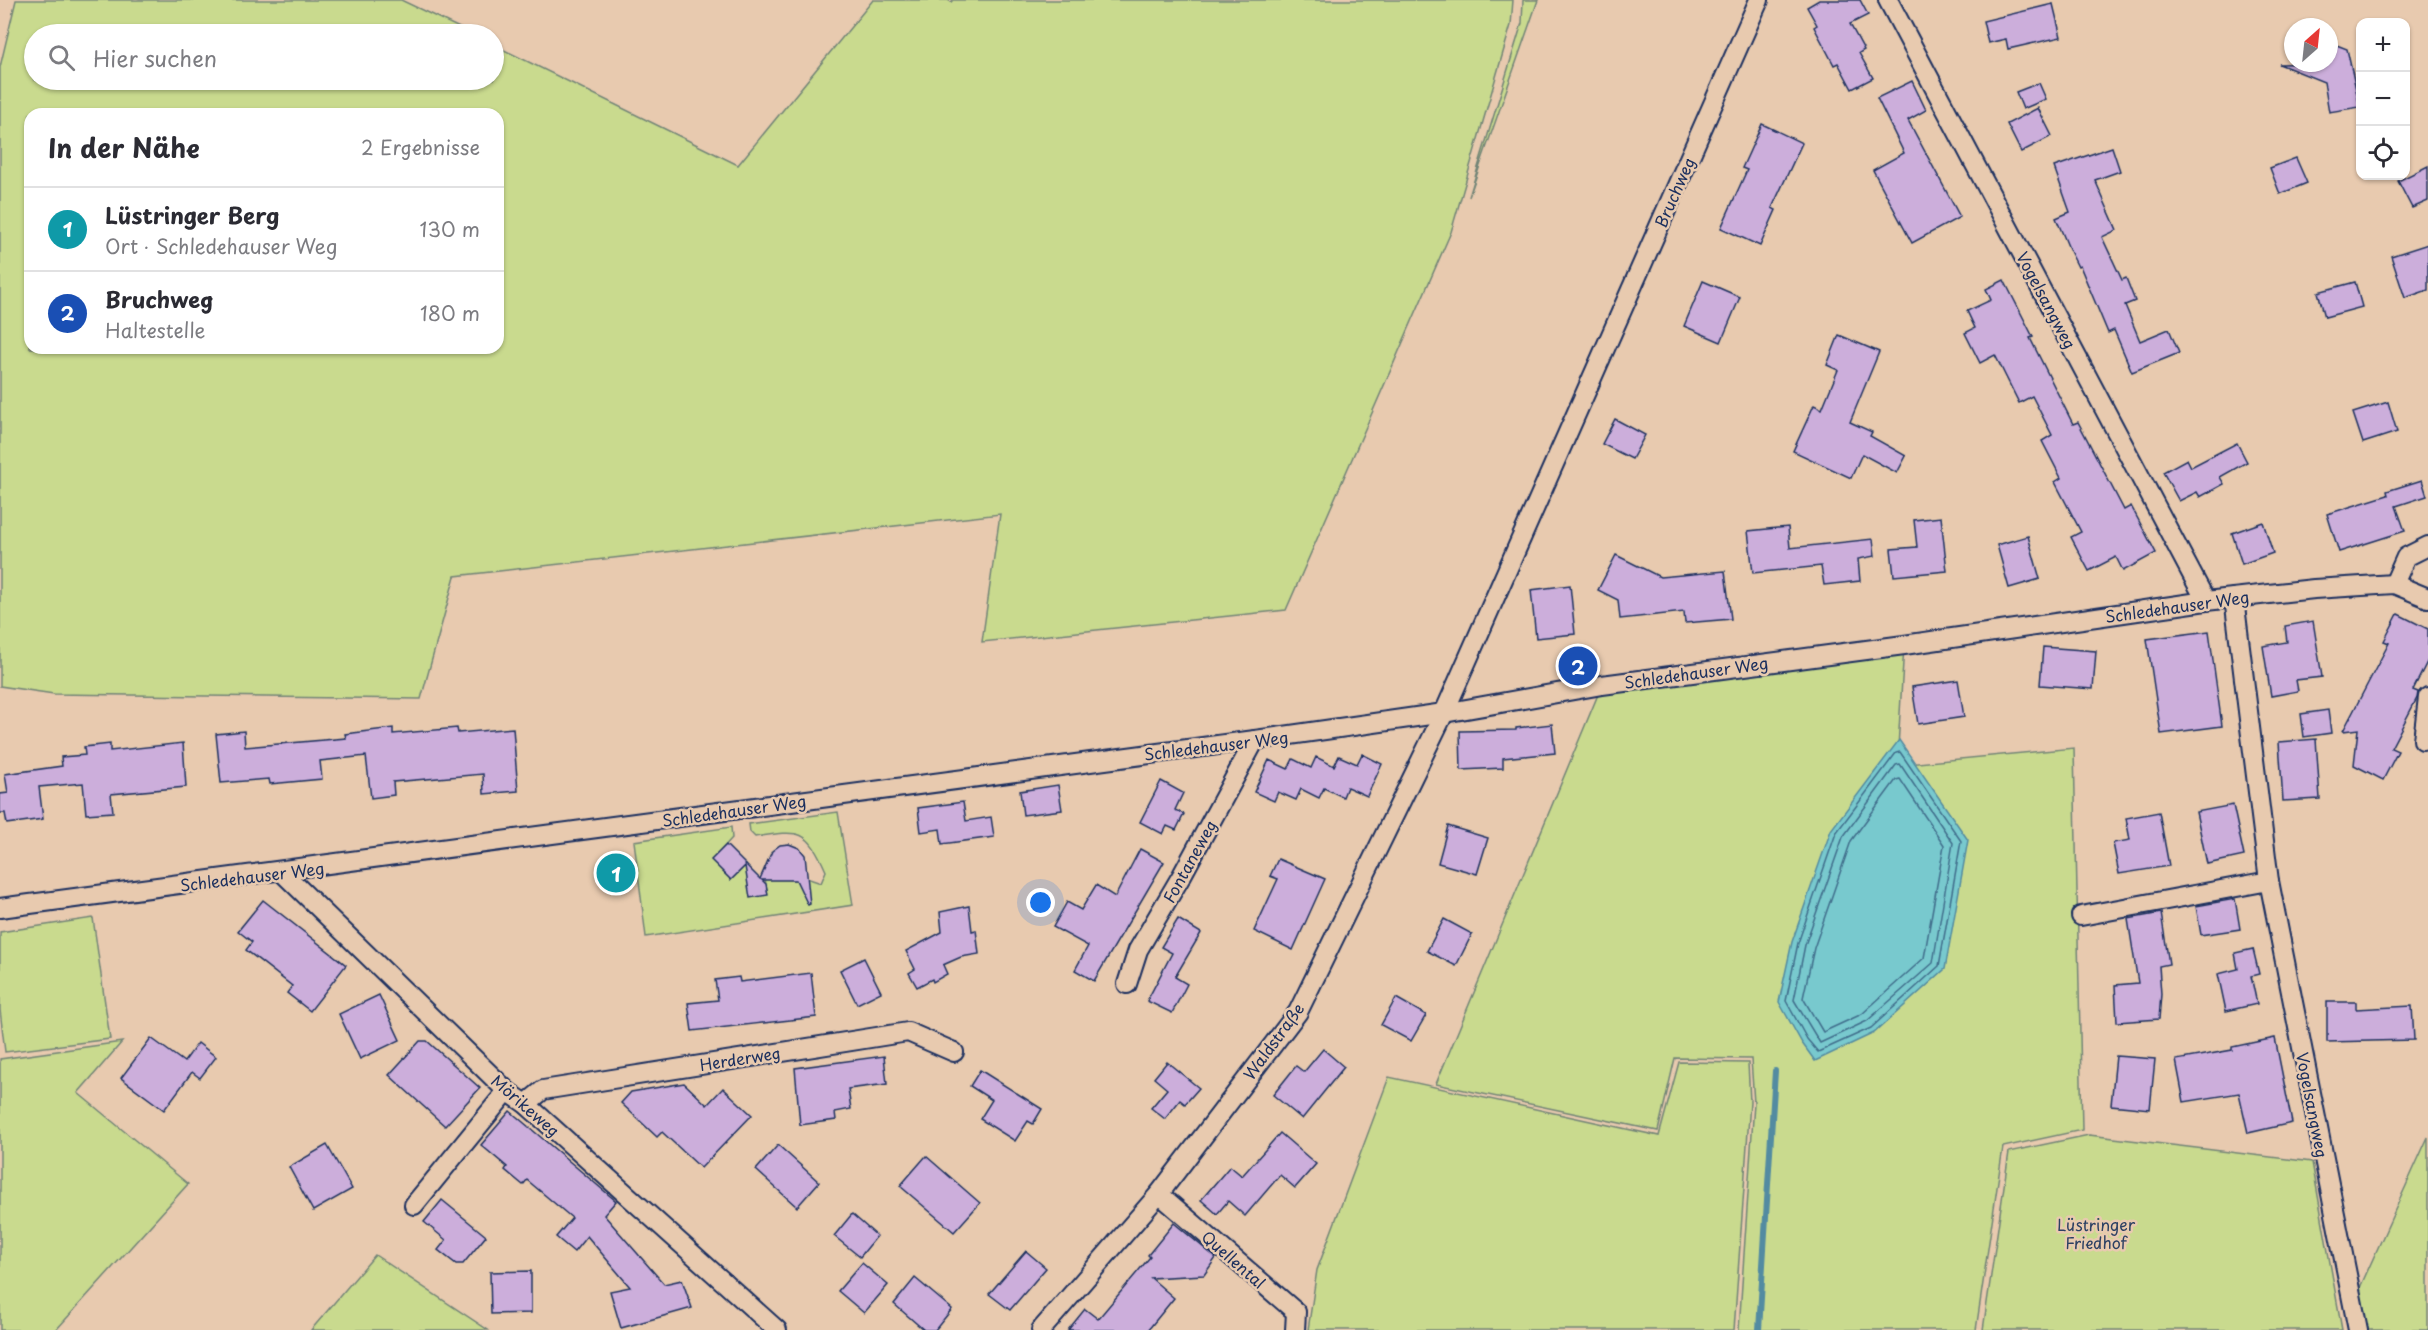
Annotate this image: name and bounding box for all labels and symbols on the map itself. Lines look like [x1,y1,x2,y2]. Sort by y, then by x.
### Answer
north arrow [2284,18,2338,72]
street label: Bruchweg [1648,153,1700,231]
street label: Vogelsangweg [2011,247,2083,353]
street label: Schledehauser Weg [2103,584,2251,628]
pin: 2 [1558,644,1598,688]
street label: Schledehauser Weg [1622,650,1770,694]
street label: Schledehauser Weg [1142,724,1290,766]
street label: Schledehauser Weg [660,788,808,832]
street label: Fontaneweg [1156,815,1222,907]
pin: 1 [596,850,636,896]
street label: Schledehauser Weg [178,855,326,897]
your location [1026,888,1055,917]
street label: Waldstraße [1237,997,1309,1085]
street label: Herderweg [698,1040,782,1076]
street label: Vogelsangweg [2291,1050,2335,1160]
street label: Mörikeweg [486,1068,566,1142]
park label: Lüstringer Friedhof [2057,1212,2136,1254]
street label: Quellental [1197,1224,1271,1294]

